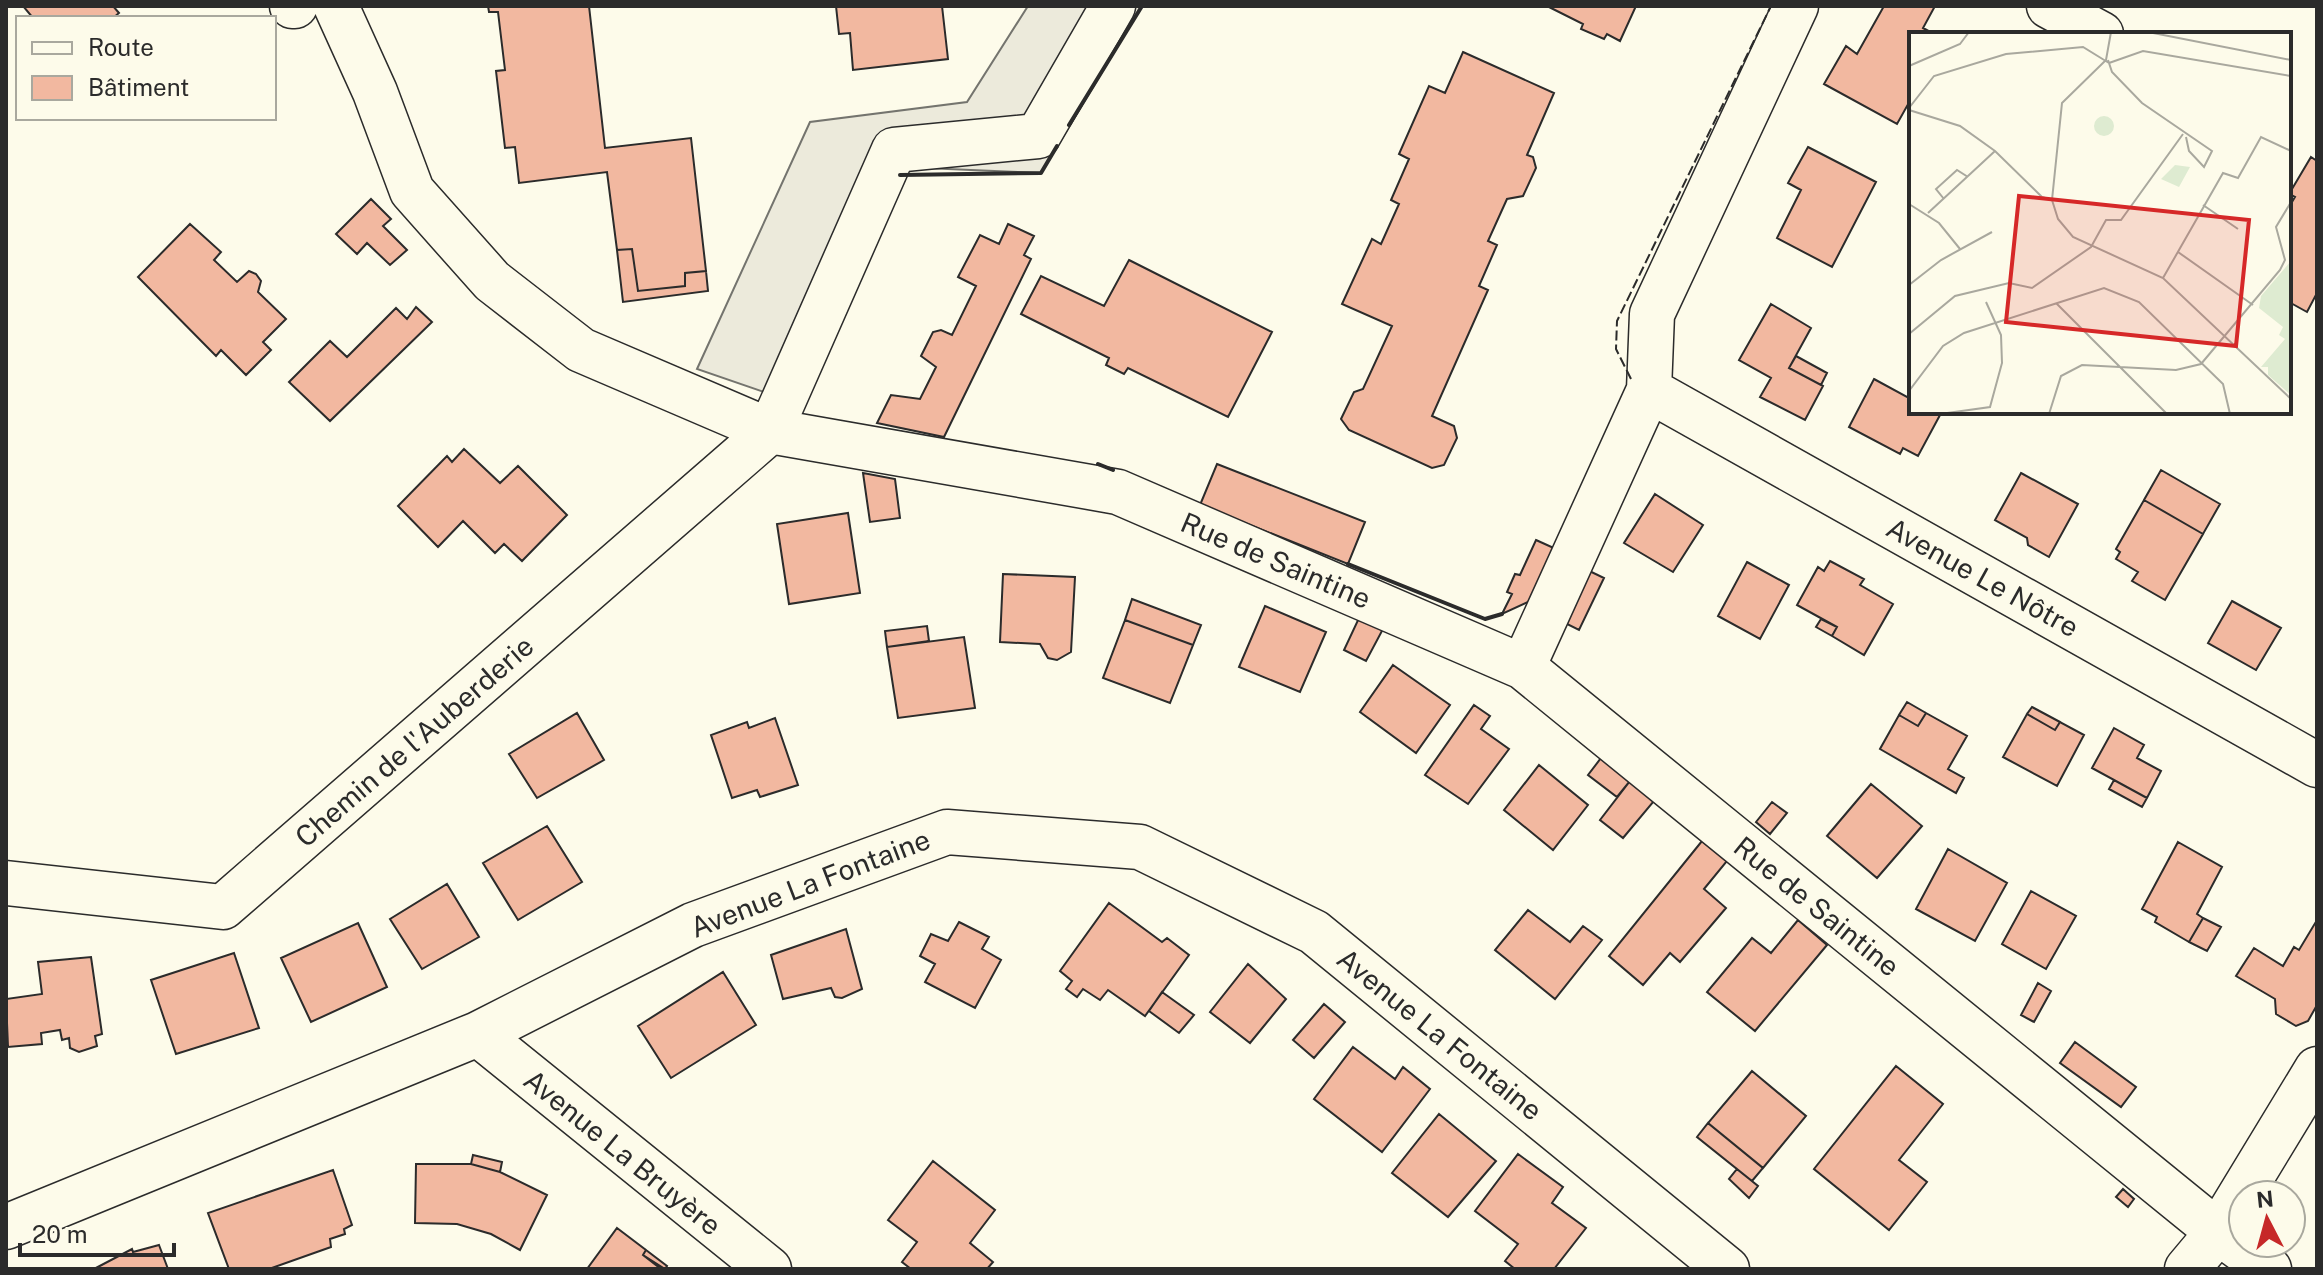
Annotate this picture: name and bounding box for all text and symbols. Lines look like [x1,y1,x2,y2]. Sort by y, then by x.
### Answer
legend [16,16,276,120]
inset map [1909,32,2291,414]
text: Route [88,33,154,61]
text: Bâtiment [88,73,189,101]
street label: Rue de Saintine [1176,505,1376,615]
street label: Avenue Le Nôtre [1881,511,2085,643]
street label: Chemin de l'Auberderie [288,629,540,853]
street label: Avenue La Fontaine [686,822,934,944]
street label: Rue de Saintine [1728,829,1906,983]
street label: Avenue La Fontaine [1331,941,1549,1127]
street label: Avenue La Bruyère [518,1062,728,1242]
north arrow [2227,1179,2307,1259]
text: N [2255,1185,2275,1213]
scale bar [20,1207,174,1257]
text: 20 m [32,1220,88,1248]

